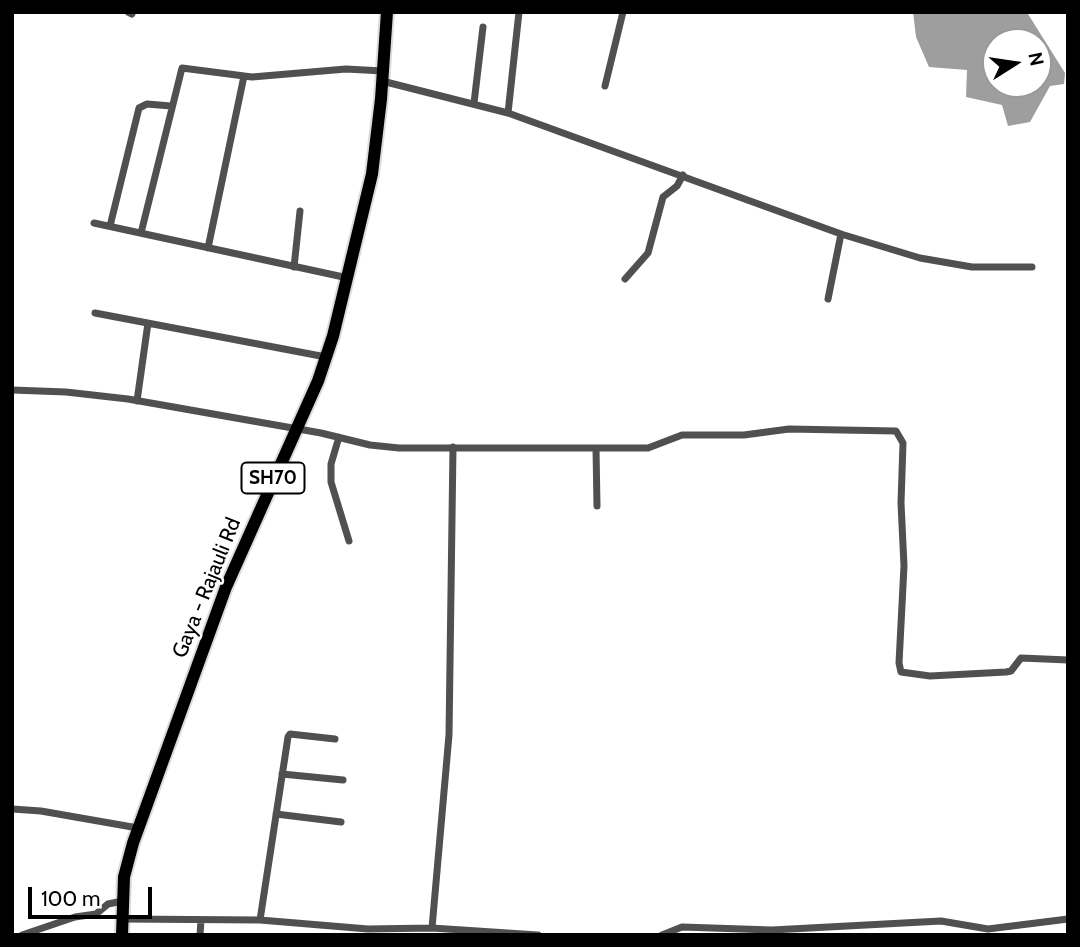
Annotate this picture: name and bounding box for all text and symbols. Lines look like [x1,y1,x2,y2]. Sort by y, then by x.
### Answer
north arrow [982,28,1052,98]
text: N [1023,50,1049,68]
road number: SH70 [242,463,304,494]
street label: Gaya - Rajauli Rd [167,514,247,662]
scale bar [32,874,156,918]
text: 100 m [41,886,100,911]

